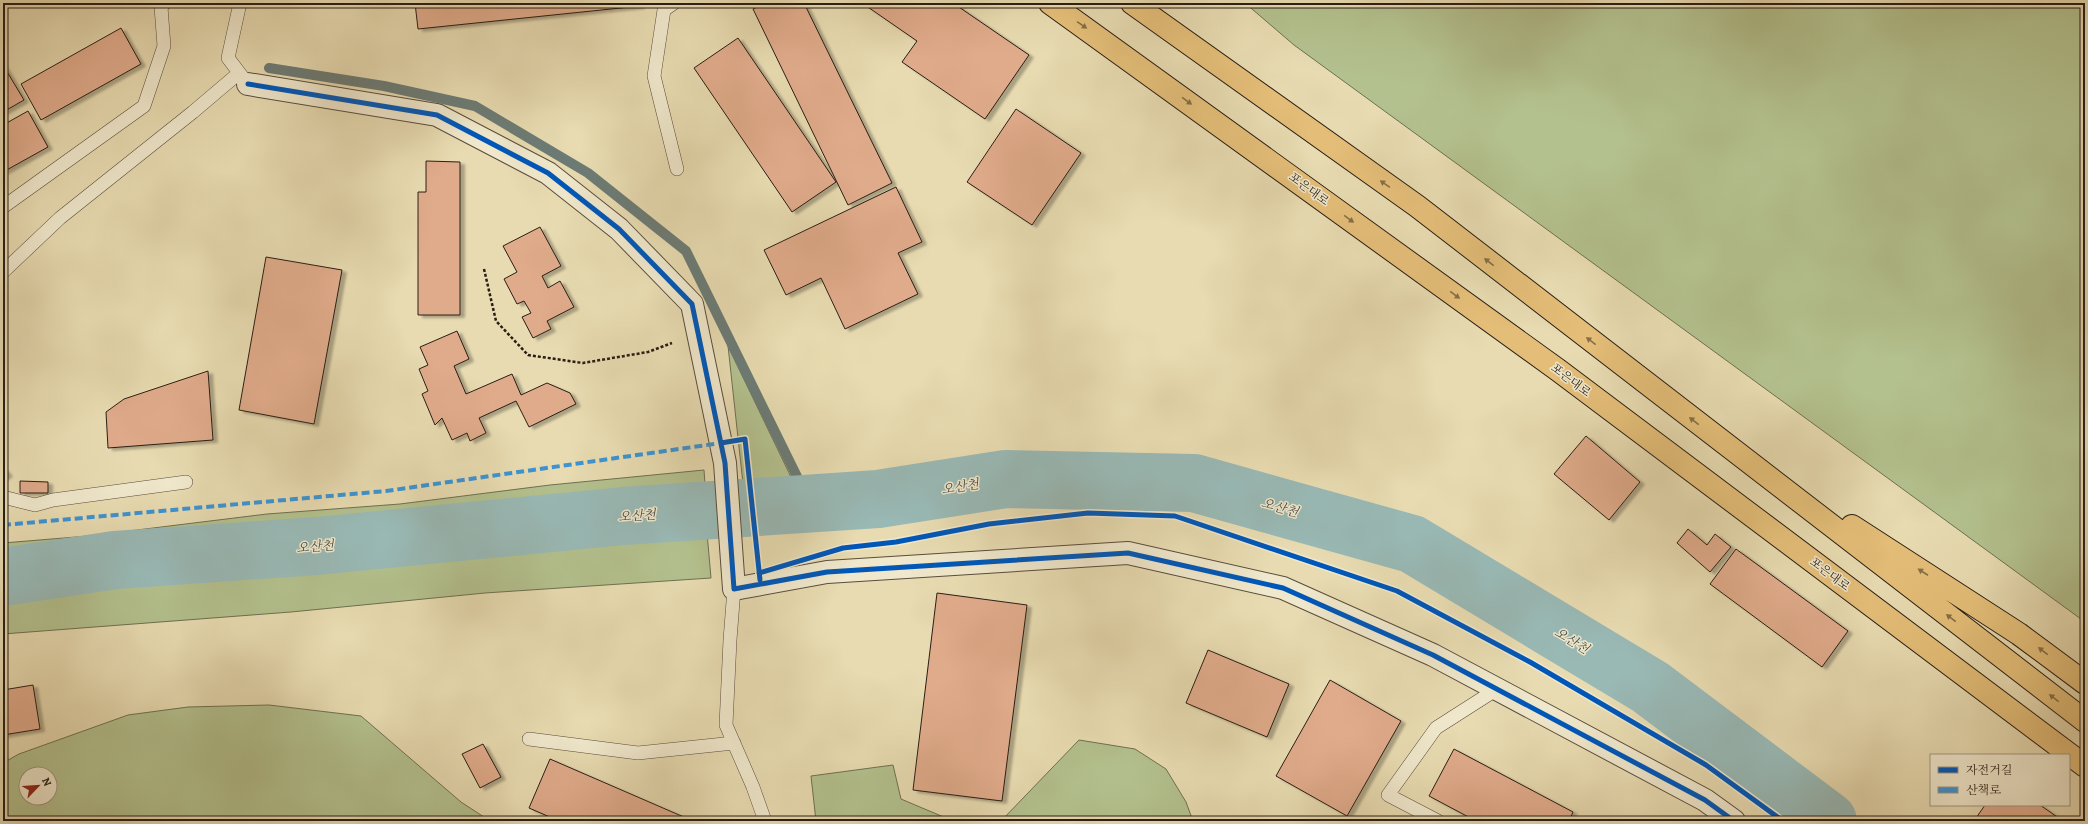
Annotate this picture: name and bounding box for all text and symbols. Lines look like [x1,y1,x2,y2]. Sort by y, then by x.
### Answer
one-way arrow [1077,21,1087,29]
one-way arrow [1182,97,1193,105]
street label: 포은대로 [1286,169,1333,209]
one-way arrow [1379,180,1390,188]
one-way arrow [1344,215,1355,223]
one-way arrow [1483,257,1494,266]
one-way arrow [1449,291,1460,299]
one-way arrow [1586,337,1597,346]
street label: 포은대로 [1548,360,1595,401]
one-way arrow [1689,417,1699,425]
water label: 오산천 [940,475,981,498]
water label: 오산천 [1259,494,1302,521]
water label: 오산천 [618,506,658,525]
water label: 오산천 [296,536,336,557]
street label: 포은대로 [1807,554,1854,595]
one-way arrow [1917,568,1929,575]
one-way arrow [1945,614,1956,623]
water label: 오산천 [1551,623,1593,658]
one-way arrow [2037,647,2048,655]
one-way arrow [2048,693,2059,702]
legend [1930,754,2070,806]
text: 자전거길 [1966,762,2012,778]
north arrow [18,766,58,806]
text: N [38,775,55,789]
text: 산책로 [1966,782,2001,798]

